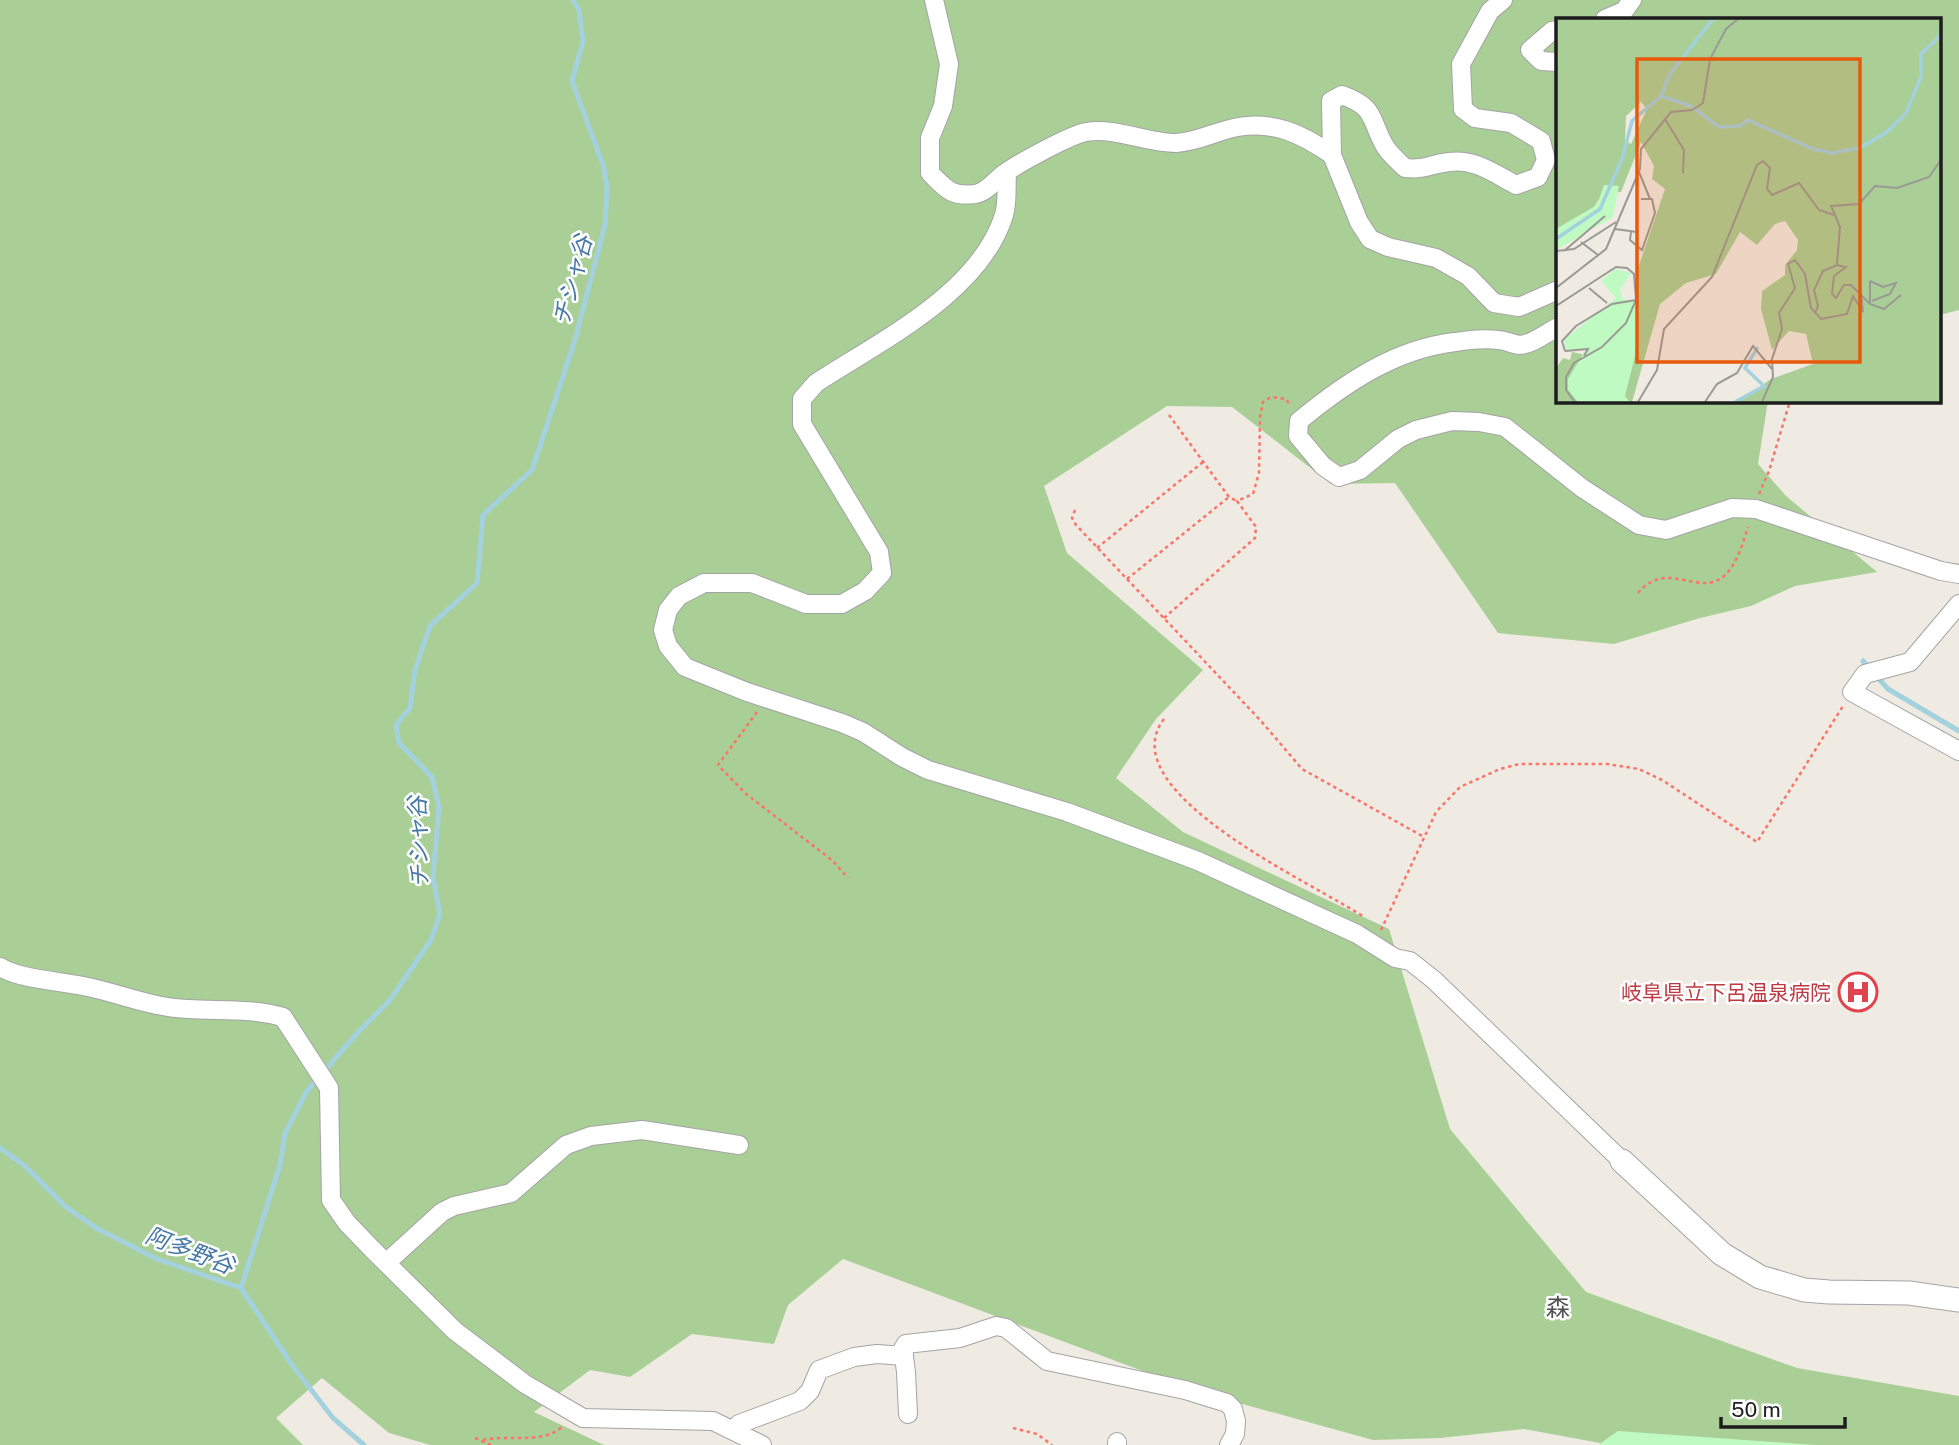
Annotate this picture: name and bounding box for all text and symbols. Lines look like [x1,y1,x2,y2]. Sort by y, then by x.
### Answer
inset map [1556,18,1941,402]
water label: チシャ谷 [547,230,597,328]
water label: チシャ谷 [403,794,433,888]
hospital icon: 岐阜県立下呂温泉病院 [1837,971,1879,1013]
place label: 岐阜県立下呂温泉病院 [1621,980,1831,1005]
water label: 阿多野谷 [142,1221,240,1280]
district label: 森 [1546,1293,1570,1321]
scale bar [1721,1386,1845,1430]
text: 50 m [1731,1397,1781,1422]

